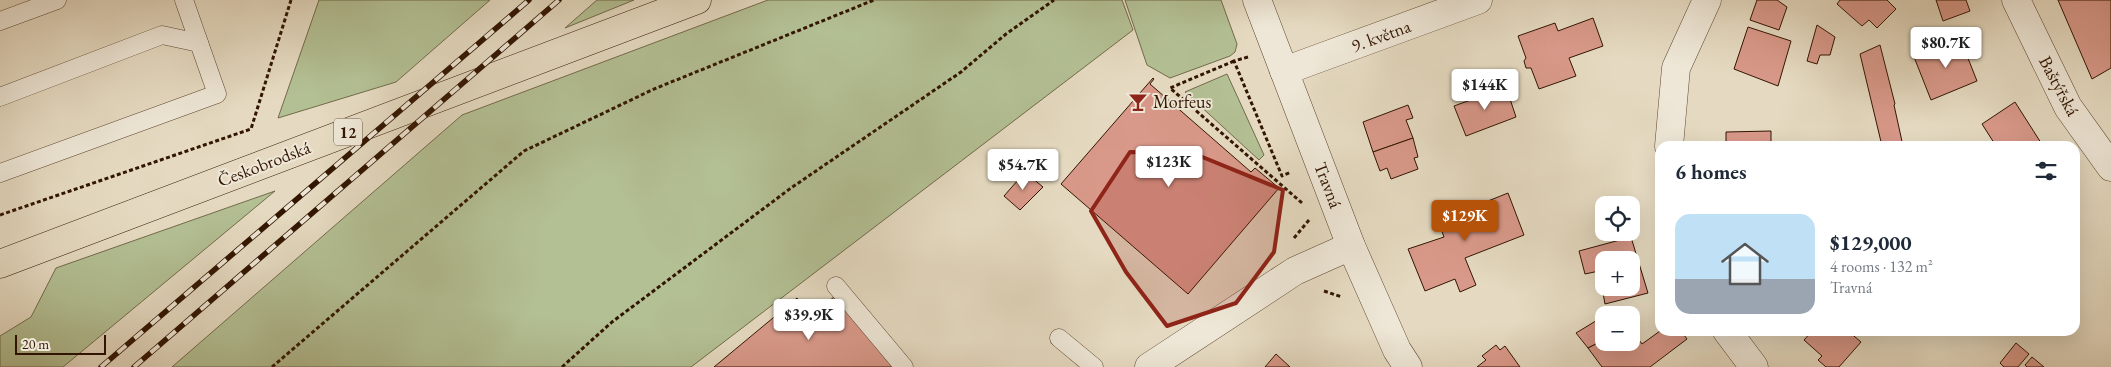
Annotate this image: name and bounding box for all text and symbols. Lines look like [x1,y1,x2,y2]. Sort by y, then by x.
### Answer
street label: 9. května [1348,14,1414,57]
pin: $80.7K [1905,27,1987,69]
text: $80.7K [1922,32,1970,53]
street label: Baštýřská [2034,52,2085,120]
pin: $144K [1450,68,1520,111]
text: $144K [1463,74,1507,95]
place label: Morfeus [1153,90,1212,113]
bar icon: Morfeus [1127,91,1149,113]
road number: 12 [334,118,362,146]
street label: Českobrodská [214,135,314,192]
pin: $123K [1134,146,1204,188]
pin: $54.7K [982,148,1064,191]
text: $123K [1147,151,1191,172]
text: $54.7K [999,154,1047,175]
icon: filters [2032,157,2060,185]
street label: Travná [1309,158,1348,212]
text: 6 homes [1675,158,1747,185]
map controls [1595,196,1640,351]
button: locate [1595,196,1640,241]
pin: $129K [1430,200,1500,242]
text: $129K [1443,205,1487,226]
text: $129,000 [1830,229,1912,256]
icon: home [1715,234,1775,294]
button: + [1595,251,1640,296]
text: 4 rooms · 132 m² [1830,256,1933,277]
text: Travná [1830,277,1872,298]
pin: $39.9K [768,298,850,341]
text: $39.9K [785,304,833,325]
button: − [1595,306,1640,351]
scale bar [15,332,106,355]
text: 20 m [22,335,49,353]

